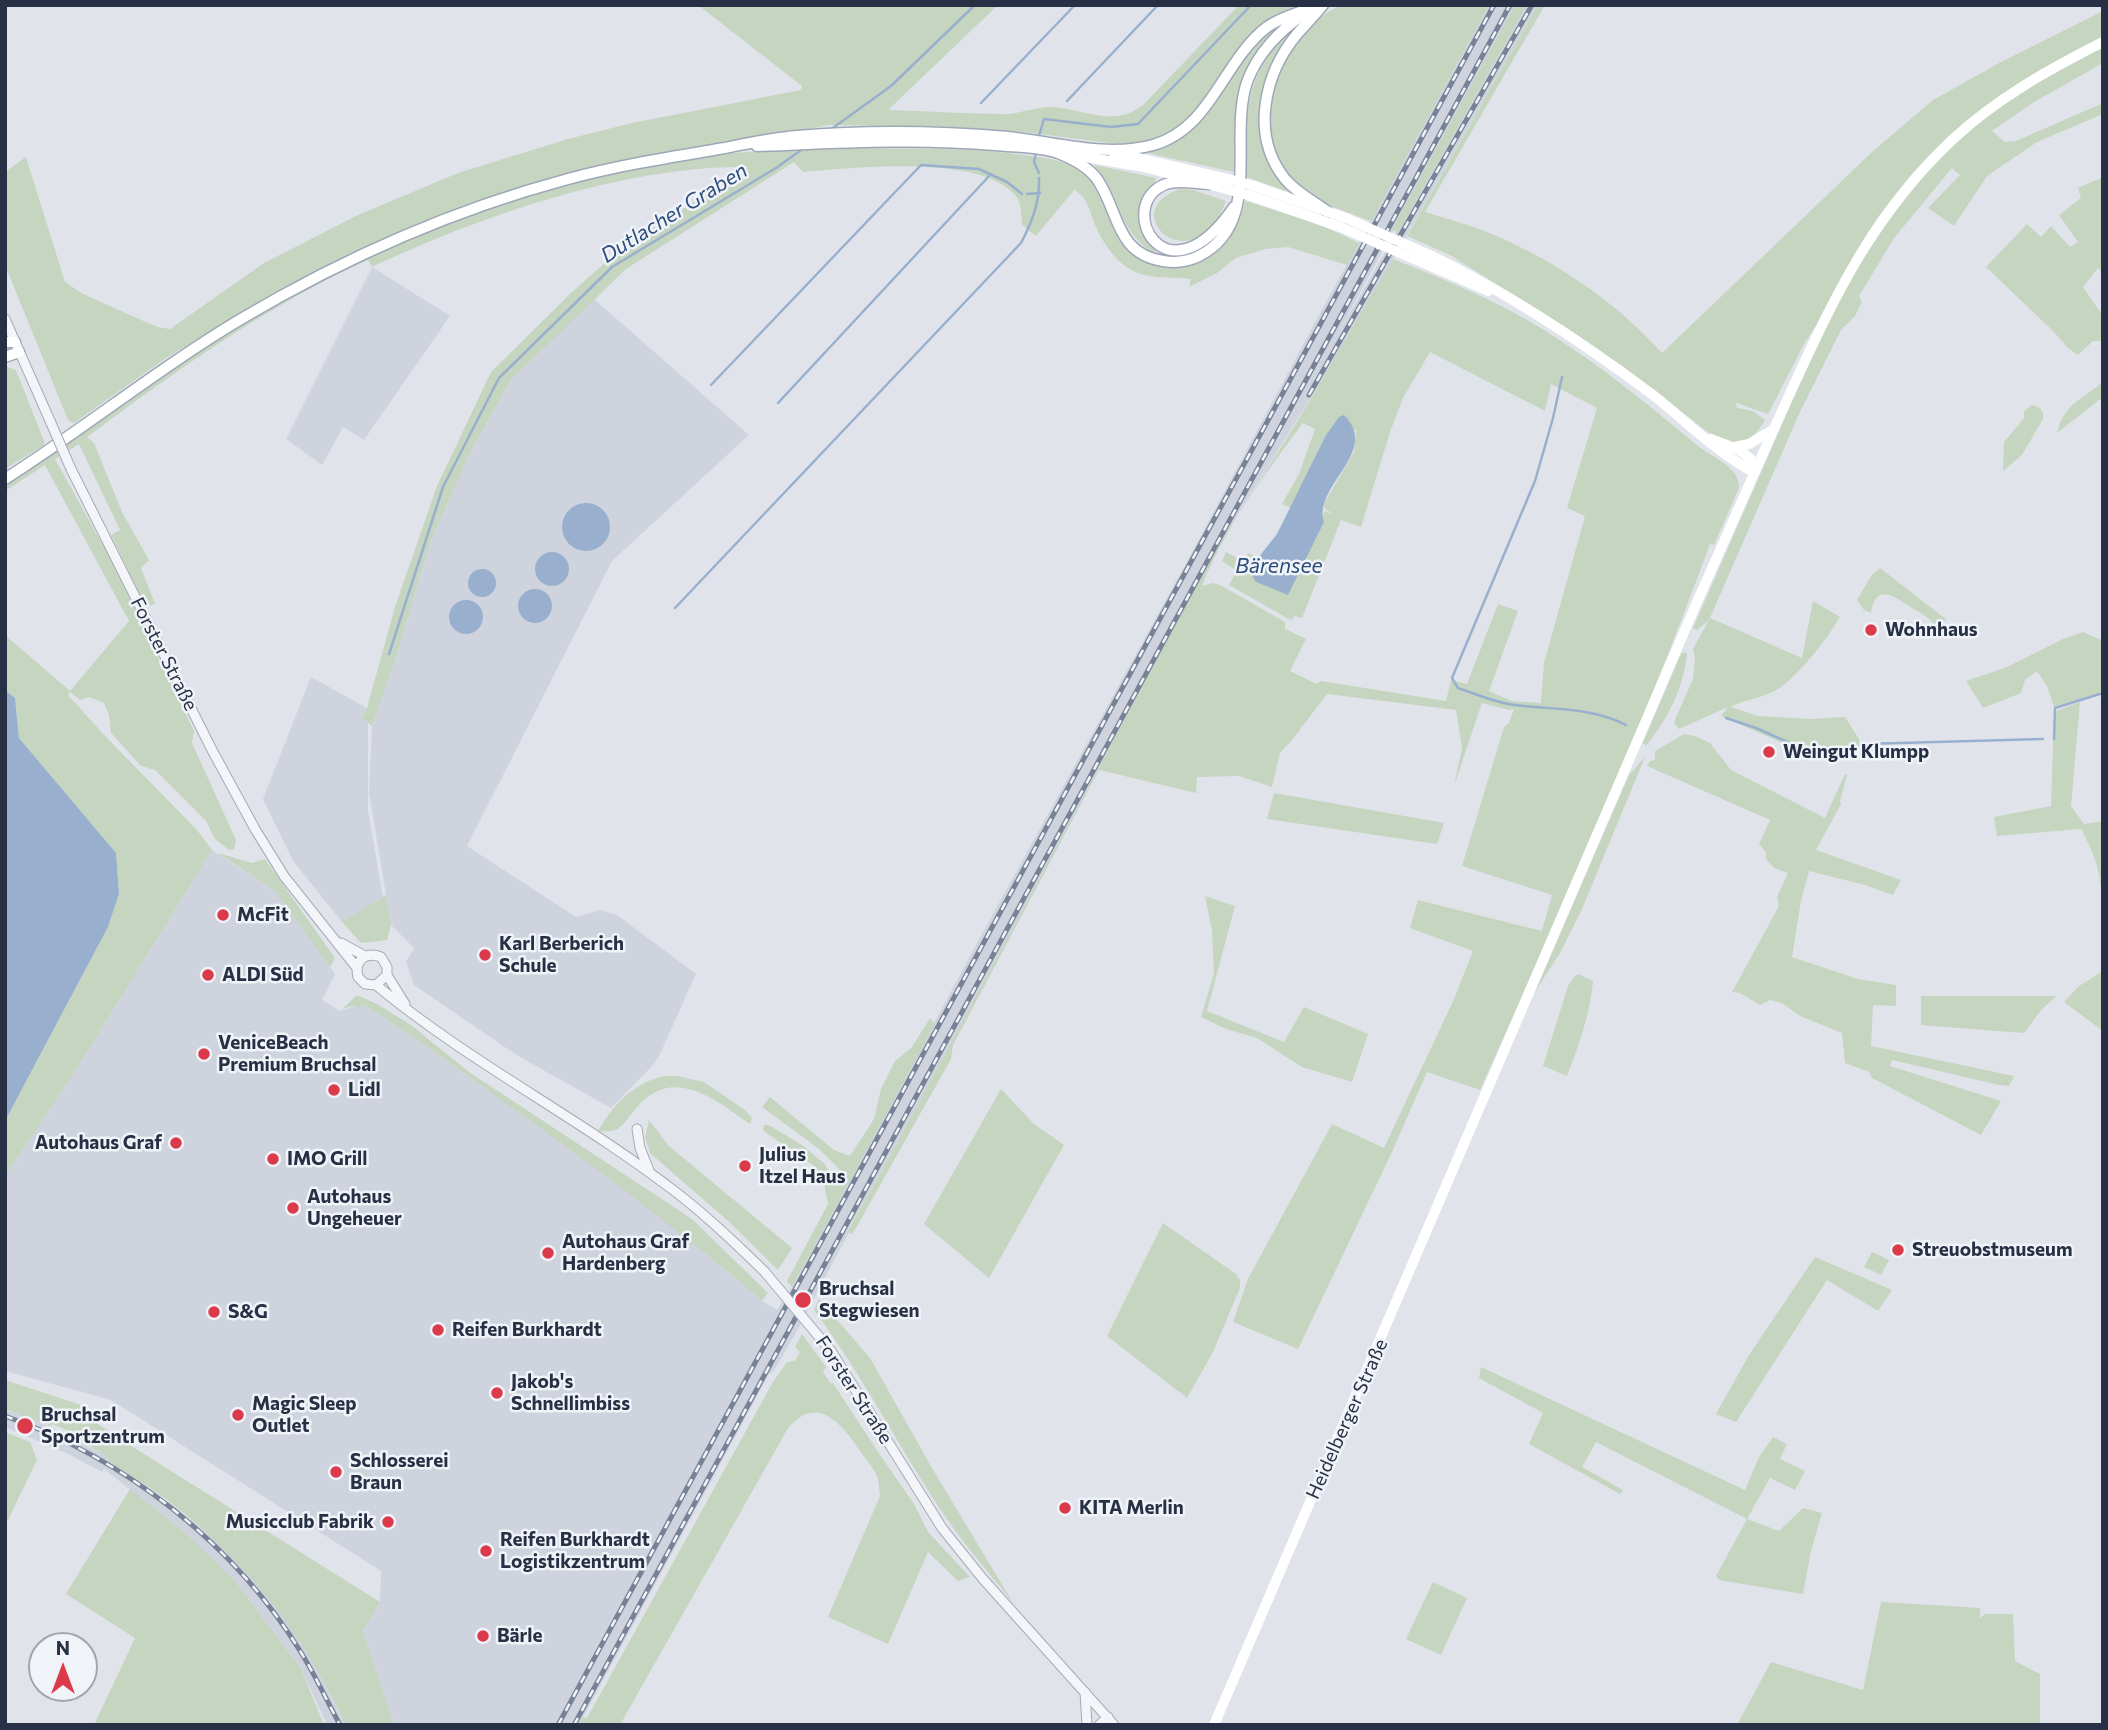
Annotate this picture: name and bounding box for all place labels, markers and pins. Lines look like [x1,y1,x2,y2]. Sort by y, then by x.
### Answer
place label: Wohnhaus [1885,619,1978,641]
marker: Wohnhaus [1863,622,1879,638]
place label: Weingut Klumpp [1783,741,1929,763]
marker: Weingut Klumpp [1761,744,1777,760]
place label: McFit [237,904,289,926]
marker: McFit [215,907,231,923]
place label: Karl Berberich Schule [499,933,624,977]
marker: Karl Berberich Schule [477,947,493,963]
place label: ALDI Süd [222,964,304,986]
marker: ALDI Süd [200,967,216,983]
place label: VeniceBeach Premium Bruchsal [218,1032,376,1076]
marker: VeniceBeach Premium Bruchsal [196,1046,212,1062]
place label: Lidl [348,1079,381,1101]
marker: Lidl [326,1082,342,1098]
place label: Autohaus Graf [35,1132,162,1154]
marker: Autohaus Graf [168,1135,184,1151]
place label: Julius Itzel Haus [759,1144,846,1188]
place label: IMO Grill [287,1148,367,1170]
marker: IMO Grill [265,1151,281,1167]
marker: Julius Itzel Haus [737,1158,753,1174]
place label: Autohaus Ungeheuer [307,1186,402,1230]
marker: Autohaus Ungeheuer [285,1200,301,1216]
place label: Autohaus Graf Hardenberg [562,1231,689,1275]
place label: Streuobstmuseum [1912,1239,2073,1261]
marker: Streuobstmuseum [1890,1242,1906,1258]
marker: Autohaus Graf Hardenberg [540,1245,556,1261]
place label: Bruchsal Stegwiesen [819,1278,920,1322]
marker: Bruchsal Stegwiesen [793,1290,813,1310]
place label: S&G [228,1301,268,1323]
marker: S&G [206,1304,222,1320]
place label: Reifen Burkhardt [452,1319,602,1341]
marker: Reifen Burkhardt [430,1322,446,1338]
place label: Jakob's Schnellimbiss [511,1371,630,1415]
marker: Jakob's Schnellimbiss [489,1385,505,1401]
place label: Magic Sleep Outlet [252,1393,357,1437]
place label: Bruchsal Sportzentrum [41,1404,165,1448]
marker: Magic Sleep Outlet [230,1407,246,1423]
marker: Bruchsal Sportzentrum [15,1416,35,1436]
place label: Schlosserei Braun [350,1450,448,1494]
marker: Schlosserei Braun [328,1464,344,1480]
place label: KITA Merlin [1079,1497,1184,1519]
marker: KITA Merlin [1057,1500,1073,1516]
place label: Musicclub Fabrik [226,1511,374,1533]
marker: Musicclub Fabrik [380,1514,396,1530]
place label: Reifen Burkhardt Logistikzentrum [500,1529,650,1573]
marker: Reifen Burkhardt Logistikzentrum [478,1543,494,1559]
place label: Bärle [497,1625,543,1647]
marker: Bärle [475,1628,491,1644]

